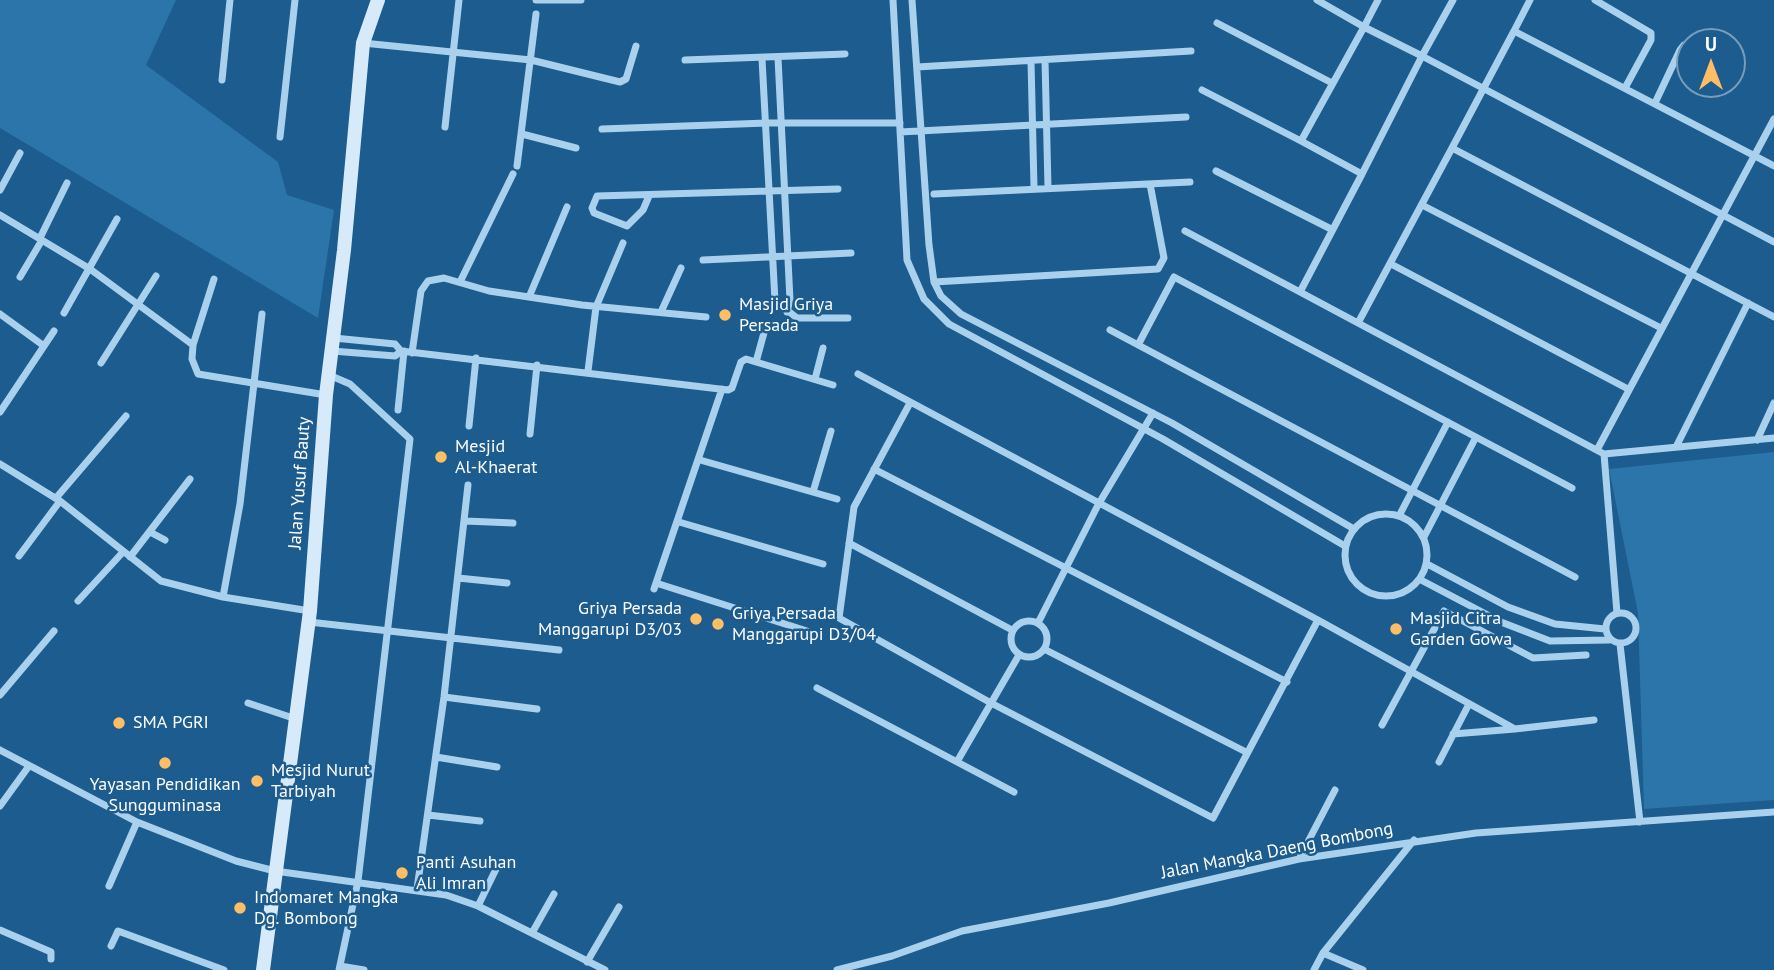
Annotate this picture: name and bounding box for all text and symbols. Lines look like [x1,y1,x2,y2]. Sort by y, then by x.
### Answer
north arrow [1676,28,1746,98]
text: U [1705,32,1717,56]
place label: Masjid Griya Persada [739,294,833,336]
marker: Masjid Griya Persada [717,307,733,323]
street label: Jalan Yusuf Bauty [285,416,315,550]
place label: Mesjid Al-Khaerat [455,436,537,478]
marker: Mesjid Al-Khaerat [433,449,449,465]
place label: Griya Persada Manggarupi D3/03 [538,598,682,640]
place label: Griya Persada Manggarupi D3/04 [732,603,876,646]
place label: Masjid Citra Garden Gowa [1410,608,1512,650]
marker: Griya Persada Manggarupi D3/03 [688,611,704,627]
marker: Griya Persada Manggarupi D3/04 [710,616,726,632]
marker: Masjid Citra Garden Gowa [1388,621,1404,637]
place label: SMA PGRI [133,712,209,734]
marker: SMA PGRI [111,715,127,731]
marker: Yayasan Pendidikan Sungguminasa [157,755,173,771]
place label: Mesjid Nurut Tarbiyah [271,760,370,802]
marker: Mesjid Nurut Tarbiyah [249,773,265,789]
place label: Yayasan Pendidikan Sungguminasa [90,774,240,816]
street label: Jalan Mangka Daeng Bombong [1159,818,1395,884]
place label: Panti Asuhan Ali Imran [416,852,516,894]
marker: Panti Asuhan Ali Imran [394,865,410,881]
place label: Indomaret Mangka Dg. Bombong [254,887,398,930]
marker: Indomaret Mangka Dg. Bombong [232,900,248,916]

